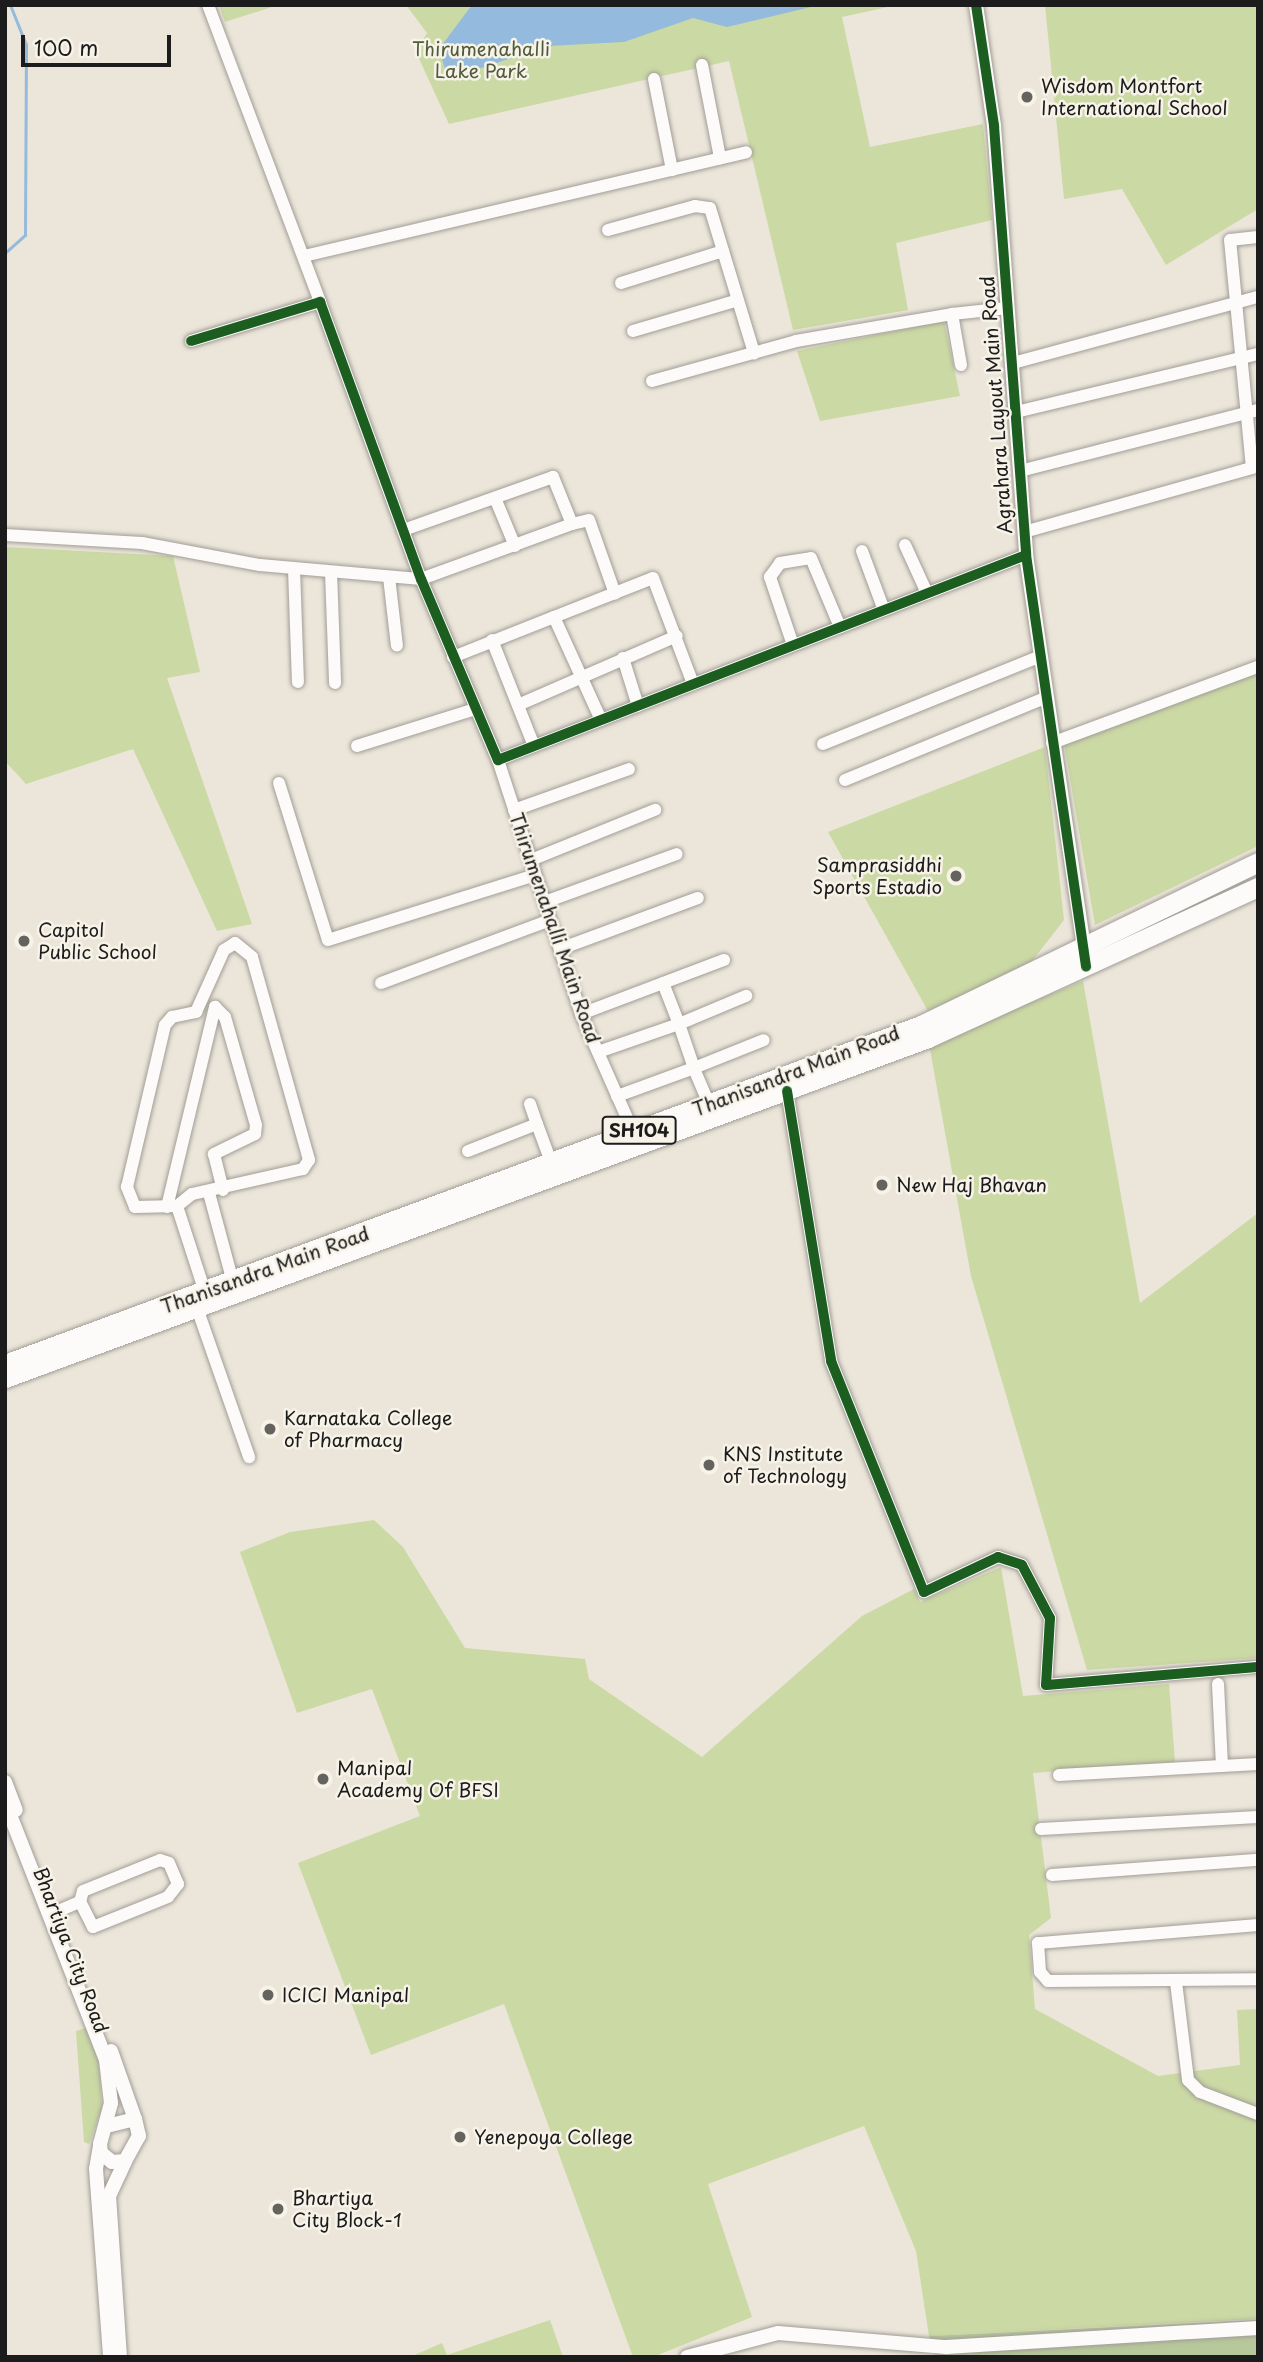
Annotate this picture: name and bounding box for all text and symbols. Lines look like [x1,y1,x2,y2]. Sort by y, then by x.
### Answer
scale bar [24,21,175,65]
text: 100 m [34,31,98,63]
park label: Thirumenahalli Lake Park [412,38,550,82]
place label: Wisdom Montfort International School [1041,75,1228,119]
marker: Wisdom Montfort International School [1019,89,1035,105]
street label: Agrahara Layout Main Road [976,274,1016,536]
street label: Thirumenahalli Main Road [505,810,605,1046]
place label: Samprasiddhi Sports Estadio [811,854,942,898]
marker: Samprasiddhi Sports Estadio [948,868,964,884]
place label: Capitol Public School [38,919,158,963]
marker: Capitol Public School [16,933,32,949]
street label: Thanisandra Main Road [688,1021,904,1121]
road number: SH104 [600,1115,678,1144]
place label: New Haj Bhavan [896,1174,1047,1196]
marker: New Haj Bhavan [874,1177,890,1193]
street label: Thanisandra Main Road [157,1221,373,1319]
place label: Karnataka College of Pharmacy [284,1407,454,1451]
marker: Karnataka College of Pharmacy [262,1421,278,1437]
place label: KNS Institute of Technology [723,1443,846,1487]
marker: KNS Institute of Technology [701,1457,717,1473]
place label: Manipal Academy Of BFSI [337,1757,498,1801]
marker: Manipal Academy Of BFSI [315,1771,331,1787]
street label: Bhartiya City Road [29,1863,113,2037]
place label: ICICI Manipal [282,1984,408,2006]
marker: ICICI Manipal [260,1987,276,2003]
place label: Yenepoya College [474,2126,634,2148]
marker: Yenepoya College [452,2129,468,2145]
place label: Bhartiya City Block-1 [292,2187,404,2231]
marker: Bhartiya City Block-1 [270,2201,286,2217]

